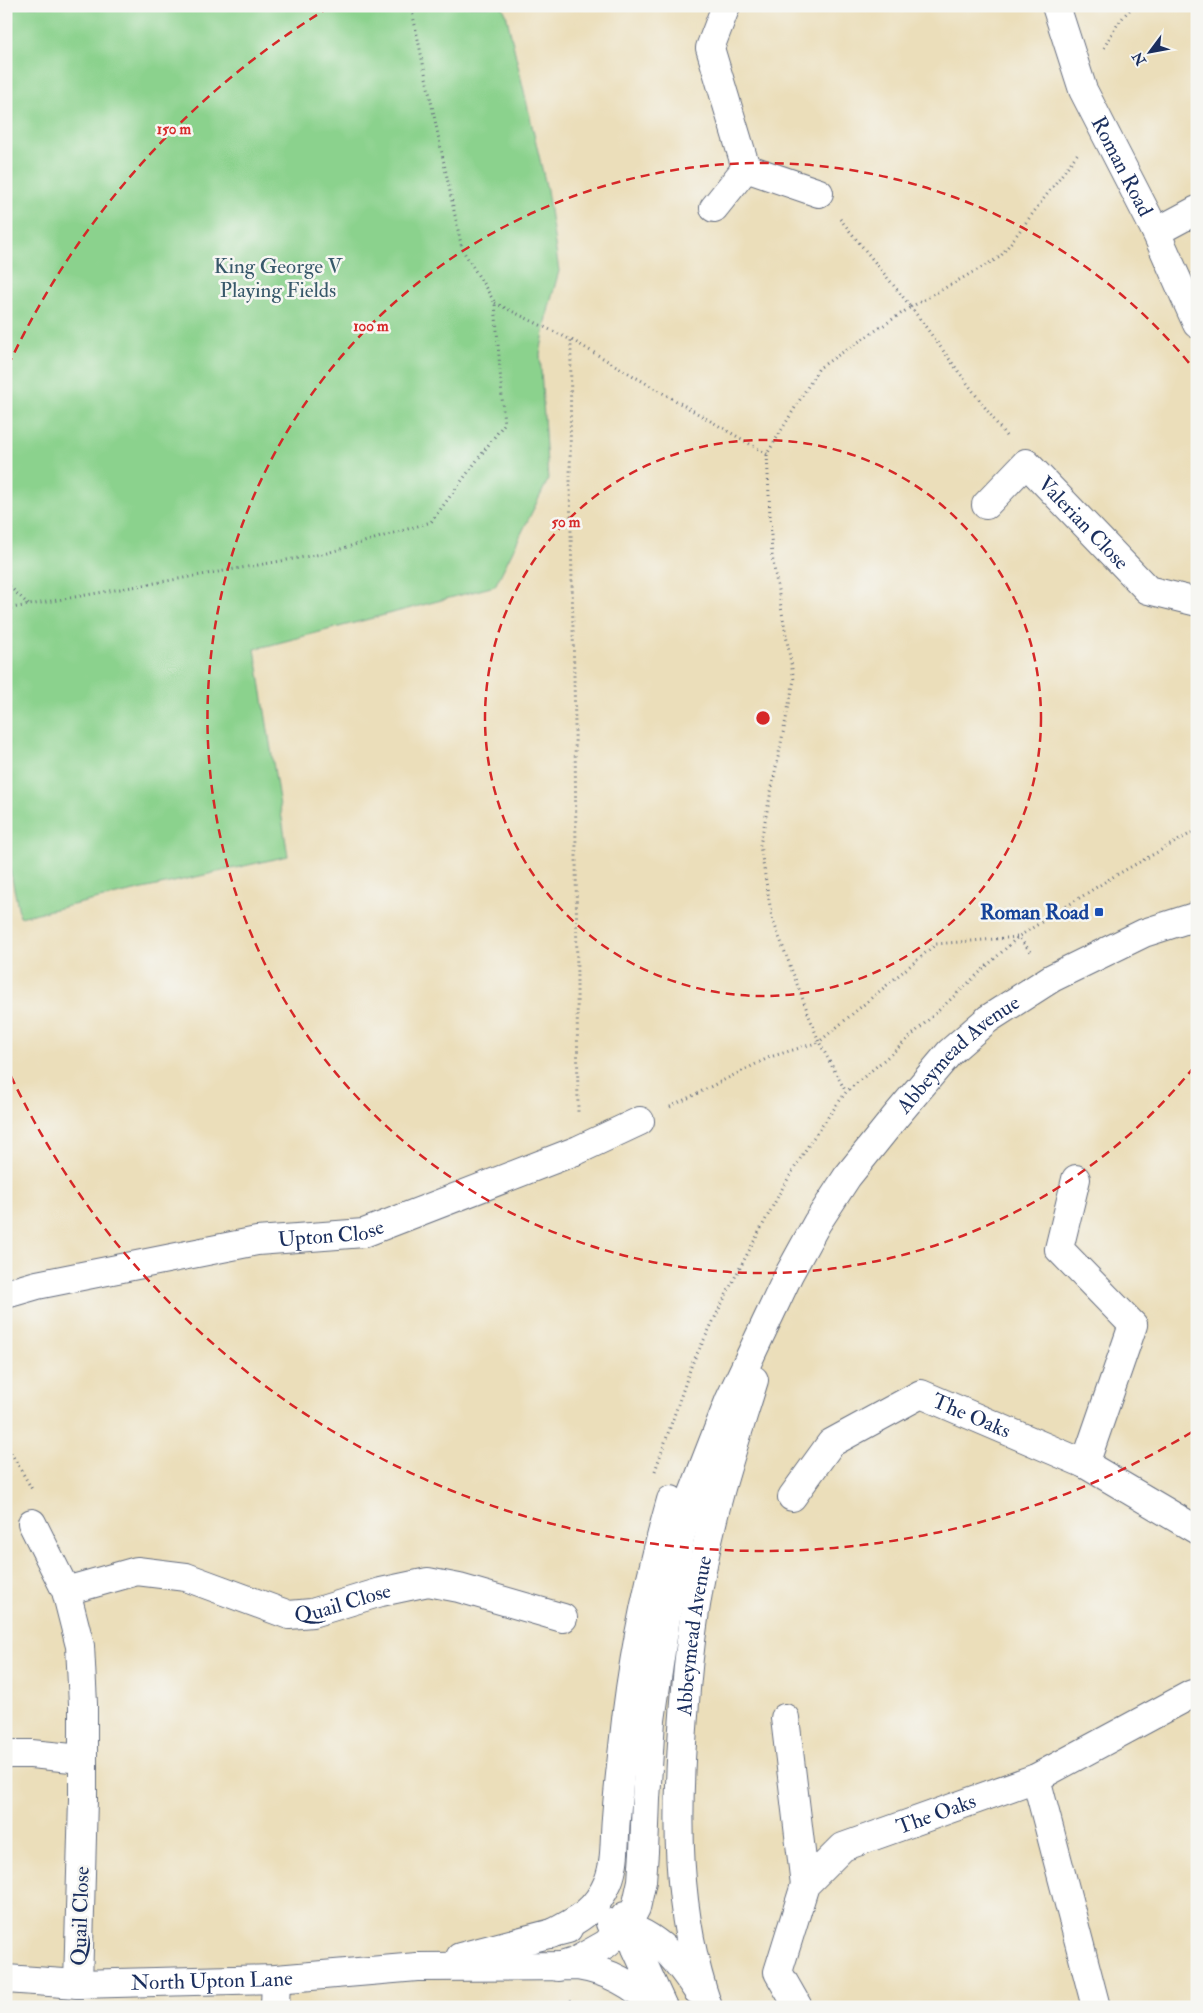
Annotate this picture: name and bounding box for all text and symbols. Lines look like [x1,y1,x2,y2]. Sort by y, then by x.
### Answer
north arrow [1126,28,1176,78]
text: N [1129,48,1150,69]
street label: Roman Road [1085,112,1159,222]
text: 150 m [157,120,191,139]
park label: King George V Playing Fields [214,253,343,304]
text: 100 m [353,317,389,336]
street label: Valerian Close [1032,471,1135,576]
text: 50 m [552,513,581,532]
centre of rings [754,709,772,727]
place label: Roman Road [980,899,1090,926]
marker: Roman Road [1093,906,1105,918]
street label: Abbeymead Avenue [890,989,1025,1120]
street label: Upton Close [277,1213,388,1253]
street label: The Oaks [928,1387,1015,1445]
street label: Abbeymead Avenue [671,1553,718,1718]
street label: Quail Close [293,1577,394,1628]
street label: The Oaks [893,1788,980,1841]
street label: Quail Close [65,1866,96,1966]
street label: North Upton Lane [131,1965,294,1997]

